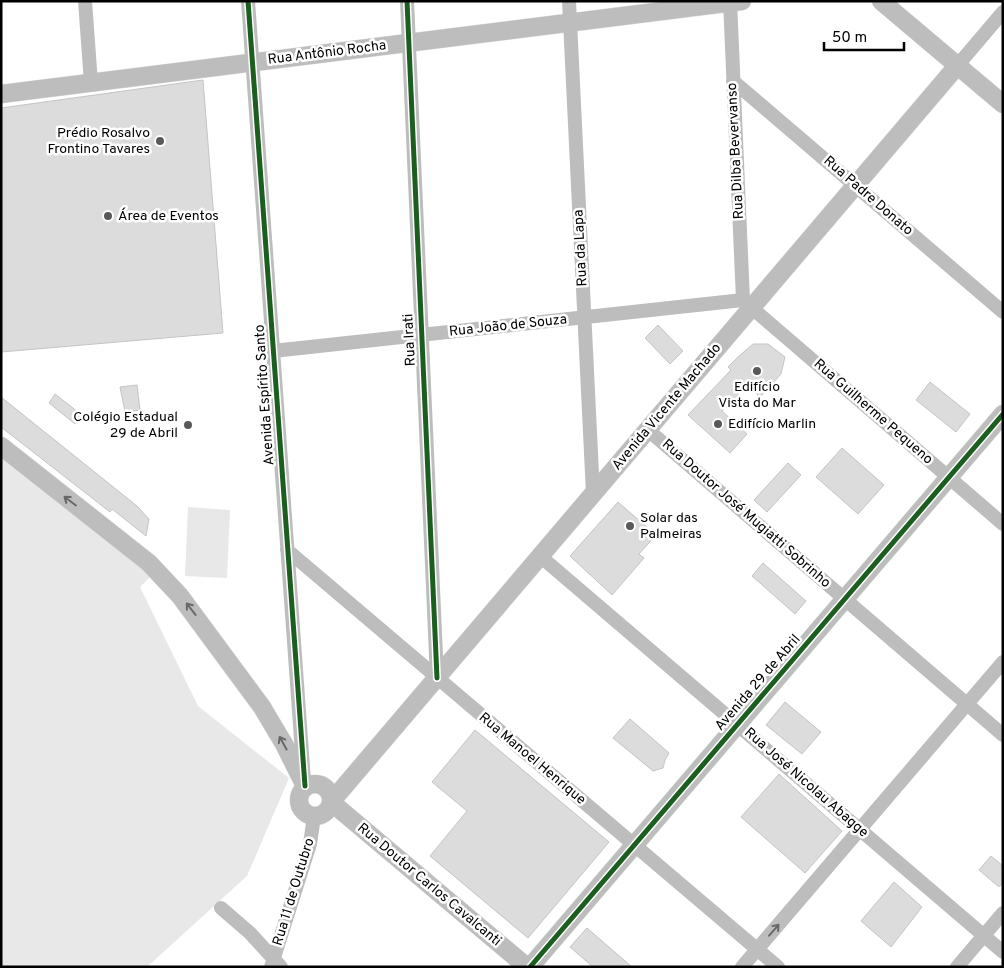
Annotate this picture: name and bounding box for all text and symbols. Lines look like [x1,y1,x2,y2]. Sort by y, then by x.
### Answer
scale bar [824,20,904,52]
text: 50 m [832,29,867,48]
street label: Rua Antônio Rocha [267,37,387,69]
street label: Rua Dilba Bevervanso [724,82,748,220]
place label: Prédio Rosalvo Frontino Tavares [47,125,150,158]
marker: Prédio Rosalvo Frontino Tavares [154,135,166,147]
street label: Rua Padre Donato [820,153,916,240]
place label: Área de Eventos [118,207,219,225]
street label: Rua da Lapa [570,209,592,287]
marker: Área de Eventos [102,210,114,222]
street label: Rua João de Souza [448,311,568,341]
street label: Rua Irati [400,313,420,367]
street label: Avenida Espírito Santo [252,324,278,466]
street label: Avenida Vicente Machado [609,340,725,474]
street label: Rua Guilherme Pequeno [810,356,936,469]
marker: Edifício Vista do Mar [751,365,763,377]
place label: Edifício Vista do Mar [718,379,796,412]
place label: Colégio Estadual 29 de Abril [73,409,178,442]
place label: Edifício Marlin [728,416,816,433]
marker: Edifício Marlin [712,418,724,430]
marker: Colégio Estadual 29 de Abril [182,419,194,431]
street label: Rua Doutor José Mugiatti Sobrinho [658,436,834,592]
one-way arrow [64,496,77,507]
place label: Solar das Palmeiras [640,510,702,543]
marker: Solar das Palmeiras [624,520,636,532]
one-way arrow [185,603,196,616]
street label: Avenida 29 de Abril [712,631,804,735]
street label: Rua Manoel Henrique [475,709,589,809]
street label: Rua José Nicolau Abagge [741,725,871,841]
one-way arrow [278,735,288,750]
street label: Rua Doutor Carlos Cavalcanti [354,820,504,950]
street label: Rua 11 de Outubro [270,836,319,948]
one-way arrow [768,923,779,936]

